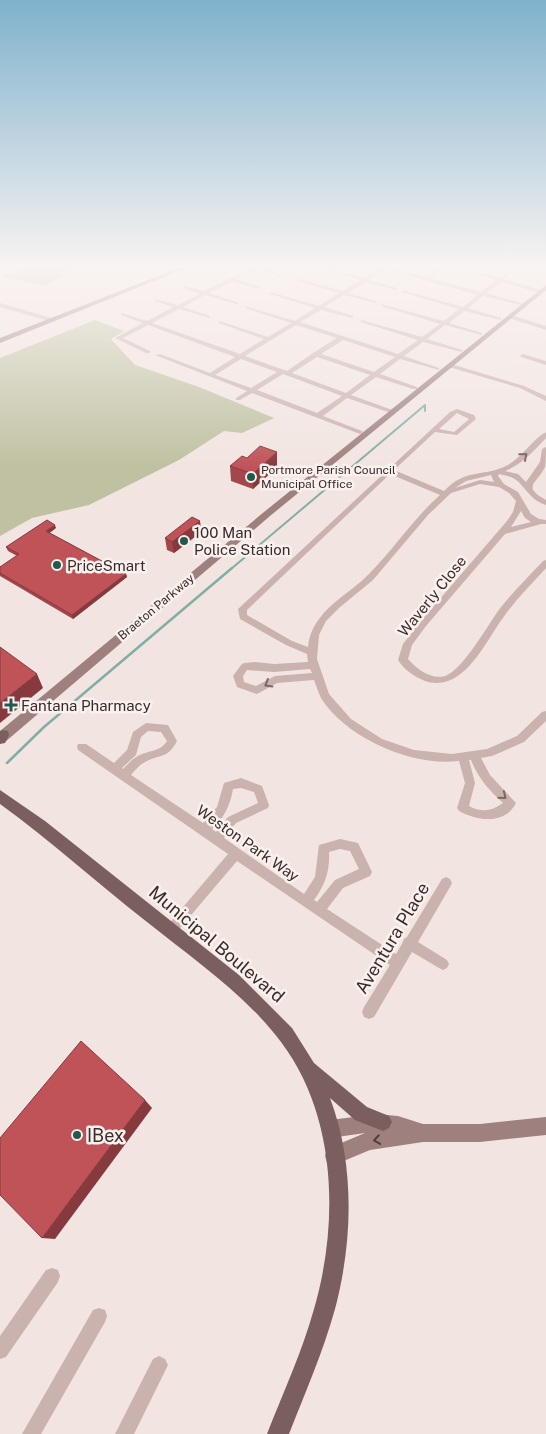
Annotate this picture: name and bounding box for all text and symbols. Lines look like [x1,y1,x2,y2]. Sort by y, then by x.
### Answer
one-way arrow [518,453,527,462]
place label: Portmore Parish Council Municipal Office [261,463,396,491]
marker: Portmore Parish Council Municipal Office [245,471,257,483]
place label: 100 Man Police Station [194,524,290,558]
marker: 100 Man Police Station [178,535,190,547]
street label: Waverly Close [394,552,470,640]
place label: PriceSmart [67,557,146,574]
marker: PriceSmart [51,559,63,571]
street label: Braeton Parkway [115,571,197,643]
one-way arrow [264,678,273,688]
place label: Fantana Pharmacy [21,697,151,714]
marker: Fantana Pharmacy [5,699,17,711]
one-way arrow [497,791,506,799]
street label: Weston Park Way [194,801,302,885]
street label: Aventura Place [351,879,433,997]
street label: Municipal Boulevard [145,881,289,1007]
place label: IBex [87,1125,124,1146]
marker: IBex [71,1129,83,1141]
one-way arrow [373,1135,382,1145]

